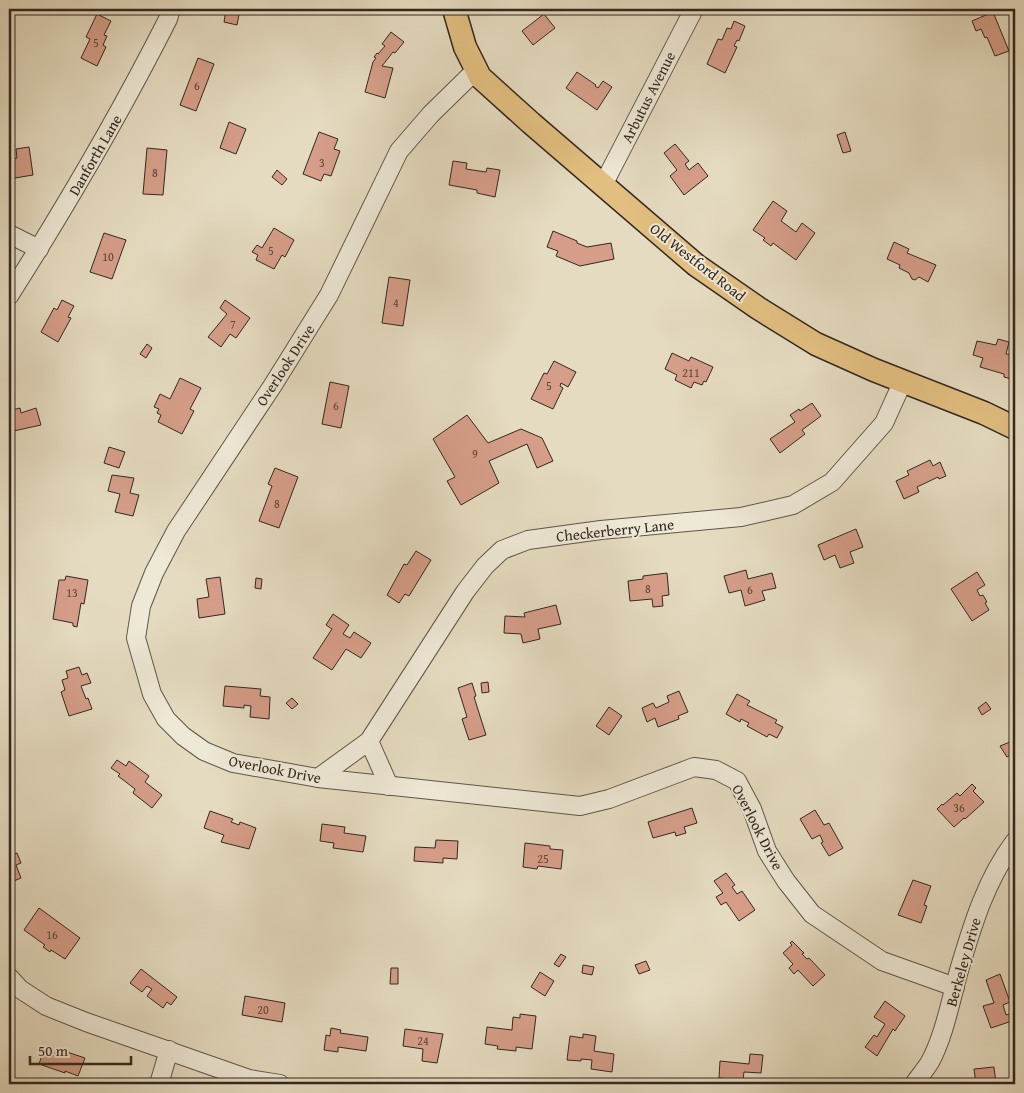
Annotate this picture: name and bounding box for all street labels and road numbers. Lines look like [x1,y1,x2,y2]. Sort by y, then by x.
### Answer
street label: Arbutus Avenue [616,48,680,146]
street label: Danforth Lane [63,111,127,199]
street label: Old Westford Road [646,218,750,306]
street label: Overlook Drive [251,320,319,410]
street label: Checkerberry Lane [555,513,675,547]
street label: Overlook Drive [227,750,323,788]
street label: Overlook Drive [727,781,789,873]
street label: Berkeley Drive [940,915,986,1009]

